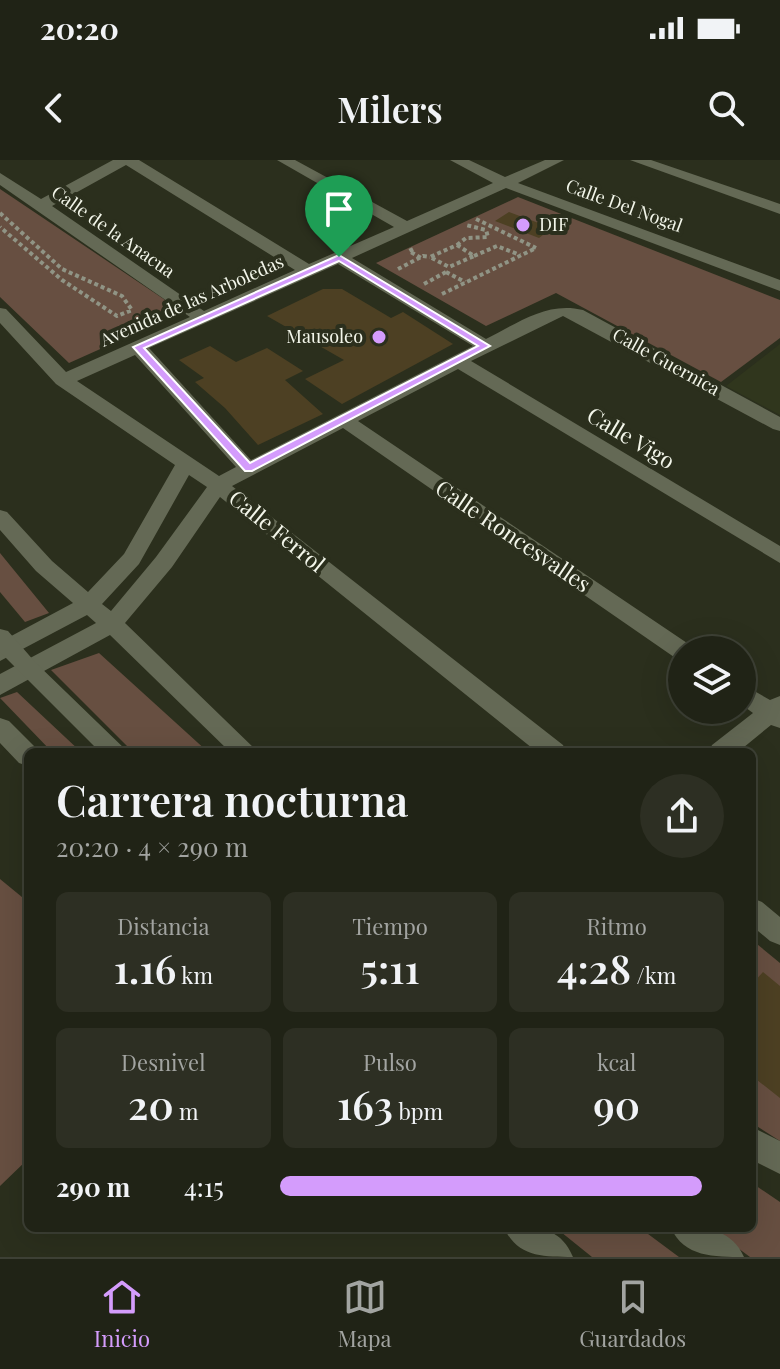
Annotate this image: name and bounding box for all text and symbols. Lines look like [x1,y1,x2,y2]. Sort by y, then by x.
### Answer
text: 20:20 [40,8,119,48]
text: Milers [337,84,443,132]
icon: back [32,86,76,130]
icon: search [704,86,748,130]
street label: Calle Del Nogal [563,173,686,237]
pin [305,175,373,257]
street label: Calle de la Anacua [47,180,180,283]
icon: arrive [317,187,361,231]
place label: DIF [539,212,568,236]
marker: DIF [514,216,532,234]
street label: Avenida de las Arboledas [95,249,287,352]
street label: Calle Guernica [609,322,724,400]
place label: Mausoleo [286,324,363,348]
marker: Mausoleo [370,328,388,346]
street label: Calle Vigo [582,399,681,475]
street label: Calle Roncesvalles [430,472,597,598]
street label: Calle Ferrol [223,482,332,578]
map controls [668,636,756,724]
button: layers [668,636,756,724]
text: Carrera nocturna [56,769,408,828]
button: share [640,774,724,858]
text: 20:20 · 4 × 290 m [56,829,248,864]
text: Distancia [117,911,209,941]
text: Tiempo [352,911,428,941]
text: Ritmo [587,911,647,941]
text: 1.16 [114,941,176,994]
text: 5:11 [360,941,420,994]
text: 4:28 [557,941,631,994]
text: km [176,960,213,990]
text: /km [631,960,676,990]
text: Desnivel [121,1047,206,1077]
text: Pulso [363,1047,417,1077]
text: kcal [597,1047,636,1077]
text: 20 [128,1077,174,1130]
text: 163 [337,1077,393,1130]
text: 90 [593,1077,640,1130]
text: m [174,1096,199,1126]
text: bpm [393,1096,443,1126]
text: 290 m [56,1169,130,1204]
text: 4:15 [184,1169,224,1204]
tab: Inicio [94,1275,150,1353]
tab: Mapa [338,1275,391,1353]
tab: Guardados [579,1275,686,1353]

